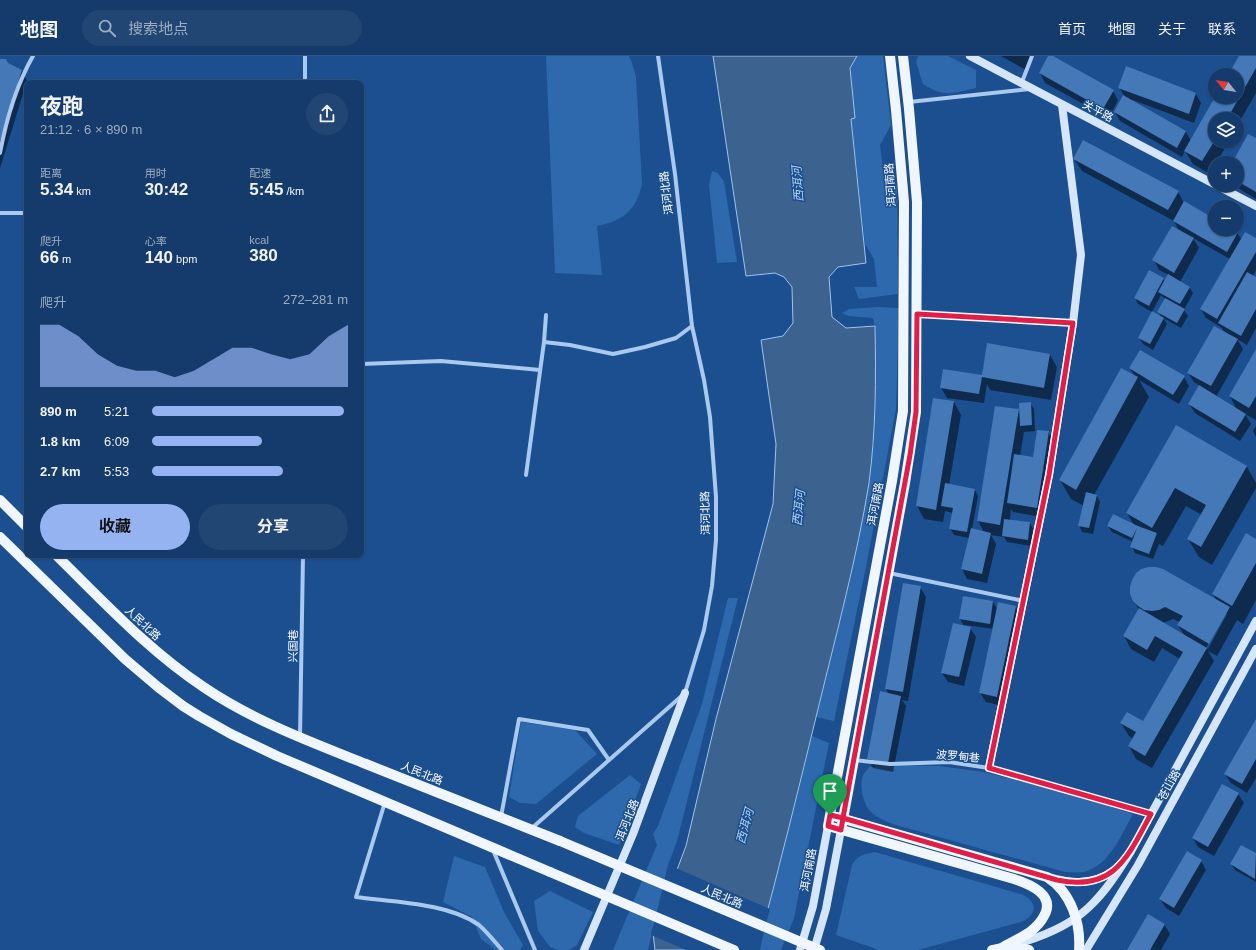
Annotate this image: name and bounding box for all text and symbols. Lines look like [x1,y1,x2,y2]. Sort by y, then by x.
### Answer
search box [82,10,362,46]
icon: search [96,17,118,39]
text: 地图 [20,19,58,40]
text: 搜索地点 [128,20,188,37]
text: 首页 [1058,21,1086,37]
text: 地图 [1108,21,1136,37]
text: 关于 [1158,21,1186,37]
text: 联系 [1208,21,1236,37]
north arrow [1208,68,1244,104]
map controls [1208,68,1244,236]
button: share [306,93,348,135]
text: 夜跑 [40,94,84,119]
street label: 关平路 [1081,98,1115,124]
button: layers [1208,112,1244,148]
text: 21:12 · 6 × 890 m [40,122,142,137]
button: + [1208,156,1244,192]
street label: 洱河南路 [882,163,898,207]
water label: 西洱河 [790,164,806,202]
text: 距离 [40,167,62,179]
text: 用时 [145,167,167,179]
text: 配速 [249,167,271,179]
street label: 洱河北路 [657,170,675,216]
text: 5.34 [40,180,73,199]
text: 30:42 [145,180,188,199]
text: 5:45 [249,180,283,199]
text: km [73,185,91,197]
text: /km [283,185,304,197]
button: − [1208,200,1244,236]
text: kcal [249,234,269,246]
text: 爬升 [40,235,62,247]
text: 心率 [145,235,167,247]
text: 380 [249,246,278,265]
text: 66 [40,248,59,267]
text: 140 [145,248,173,267]
text: m [59,253,71,265]
text: bpm [173,253,198,265]
text: 272–281 m [283,292,348,307]
text: 爬升 [40,295,66,310]
text: 890 m [40,404,77,419]
text: 5:21 [104,404,129,419]
text: 1.8 km [40,434,80,449]
text: 6:09 [104,434,129,449]
text: 2.7 km [40,464,80,479]
text: 5:53 [104,464,129,479]
street label: 洱河南路 [865,481,885,527]
water label: 西洱河 [790,487,808,527]
street label: 洱河北路 [699,491,711,535]
button: 收藏 [40,504,190,550]
button: 分享 [198,504,348,550]
street label: 人民北路 [123,604,163,642]
street label: 兴国巷 [287,629,299,663]
street label: 波罗甸巷 [936,748,980,764]
street label: 人民北路 [399,759,445,787]
street label: 苍山路 [1156,768,1182,802]
pin [813,774,847,815]
icon: arrive [819,780,841,802]
street label: 洱河北路 [613,797,641,843]
water label: 西洱河 [734,805,757,845]
street label: 洱河南路 [798,847,818,893]
street label: 人民北路 [699,882,745,910]

